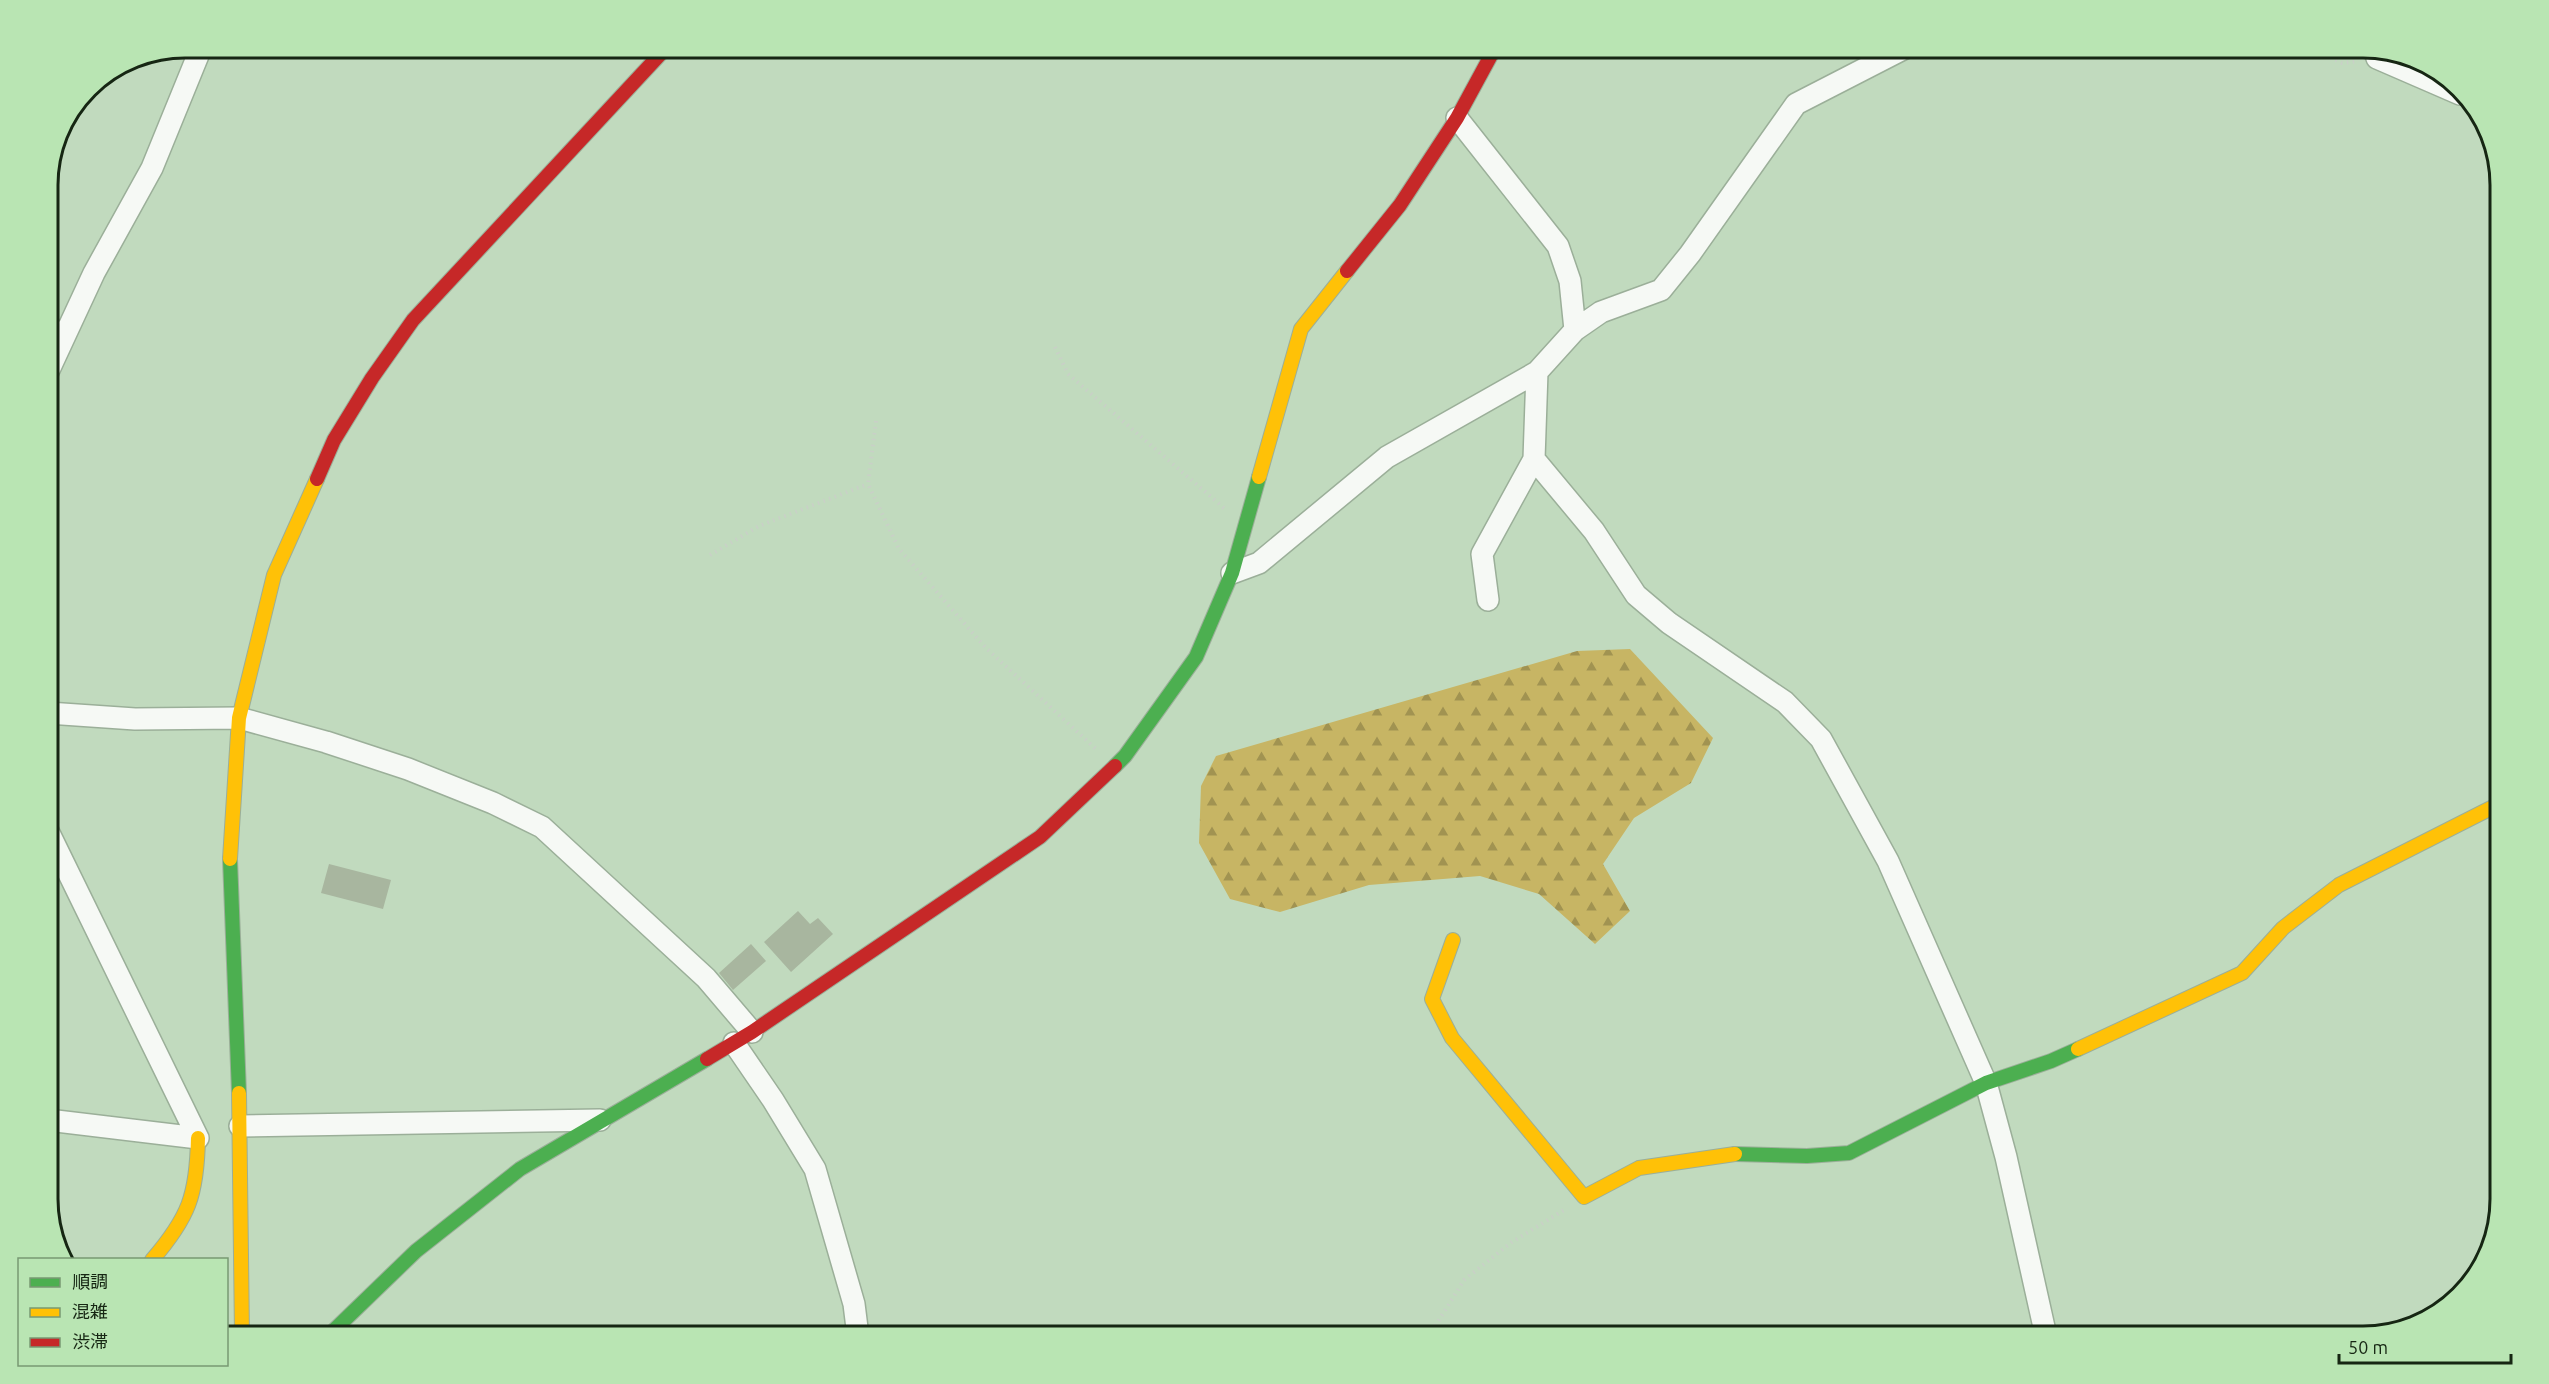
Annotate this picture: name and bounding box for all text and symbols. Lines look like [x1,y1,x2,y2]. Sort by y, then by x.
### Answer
legend [18,1258,228,1366]
text: 順調 [72,1271,108,1291]
text: 混雑 [72,1301,108,1321]
scale bar [2339,1327,2512,1365]
text: 渋滞 [72,1331,108,1351]
text: 50 m [2348,1337,2388,1357]

